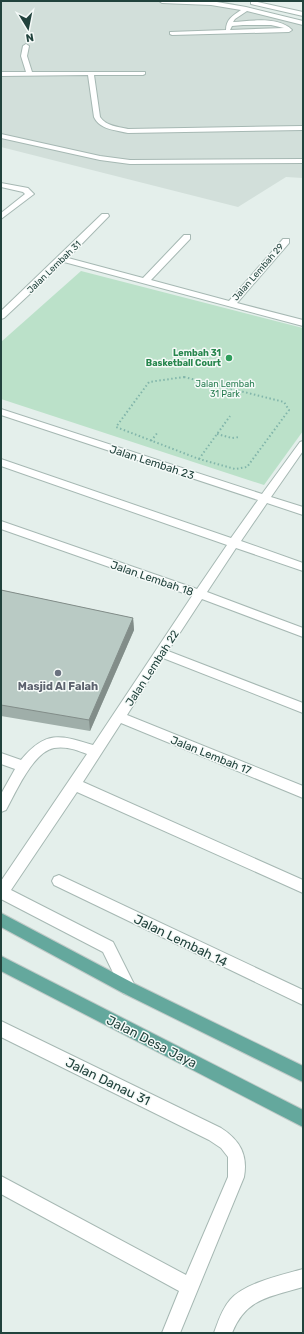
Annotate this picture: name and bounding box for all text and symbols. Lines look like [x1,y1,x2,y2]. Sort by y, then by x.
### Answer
north arrow [8,8,48,48]
text: N [25,30,35,44]
street label: Jalan Lembah 31 [25,239,83,295]
street label: Jalan Lembah 29 [231,242,285,302]
place label: Lembah 31 Basketball Court [146,348,221,368]
marker: Lembah 31 Basketball Court [224,353,234,363]
park label: Jalan Lembah 31 Park [195,379,255,399]
street label: Jalan Lembah 23 [108,443,196,482]
street label: Jalan Lembah 18 [109,558,195,599]
street label: Jalan Lembah 22 [123,628,182,709]
marker: Masjid Al Falah [53,668,63,678]
place label: Masjid Al Falah [18,680,98,693]
street label: Jalan Lembah 17 [169,733,253,778]
street label: Jalan Lembah 14 [131,911,230,970]
street label: Jalan Desa Jaya [104,1012,199,1071]
street label: Jalan Danau 31 [63,1055,152,1108]

